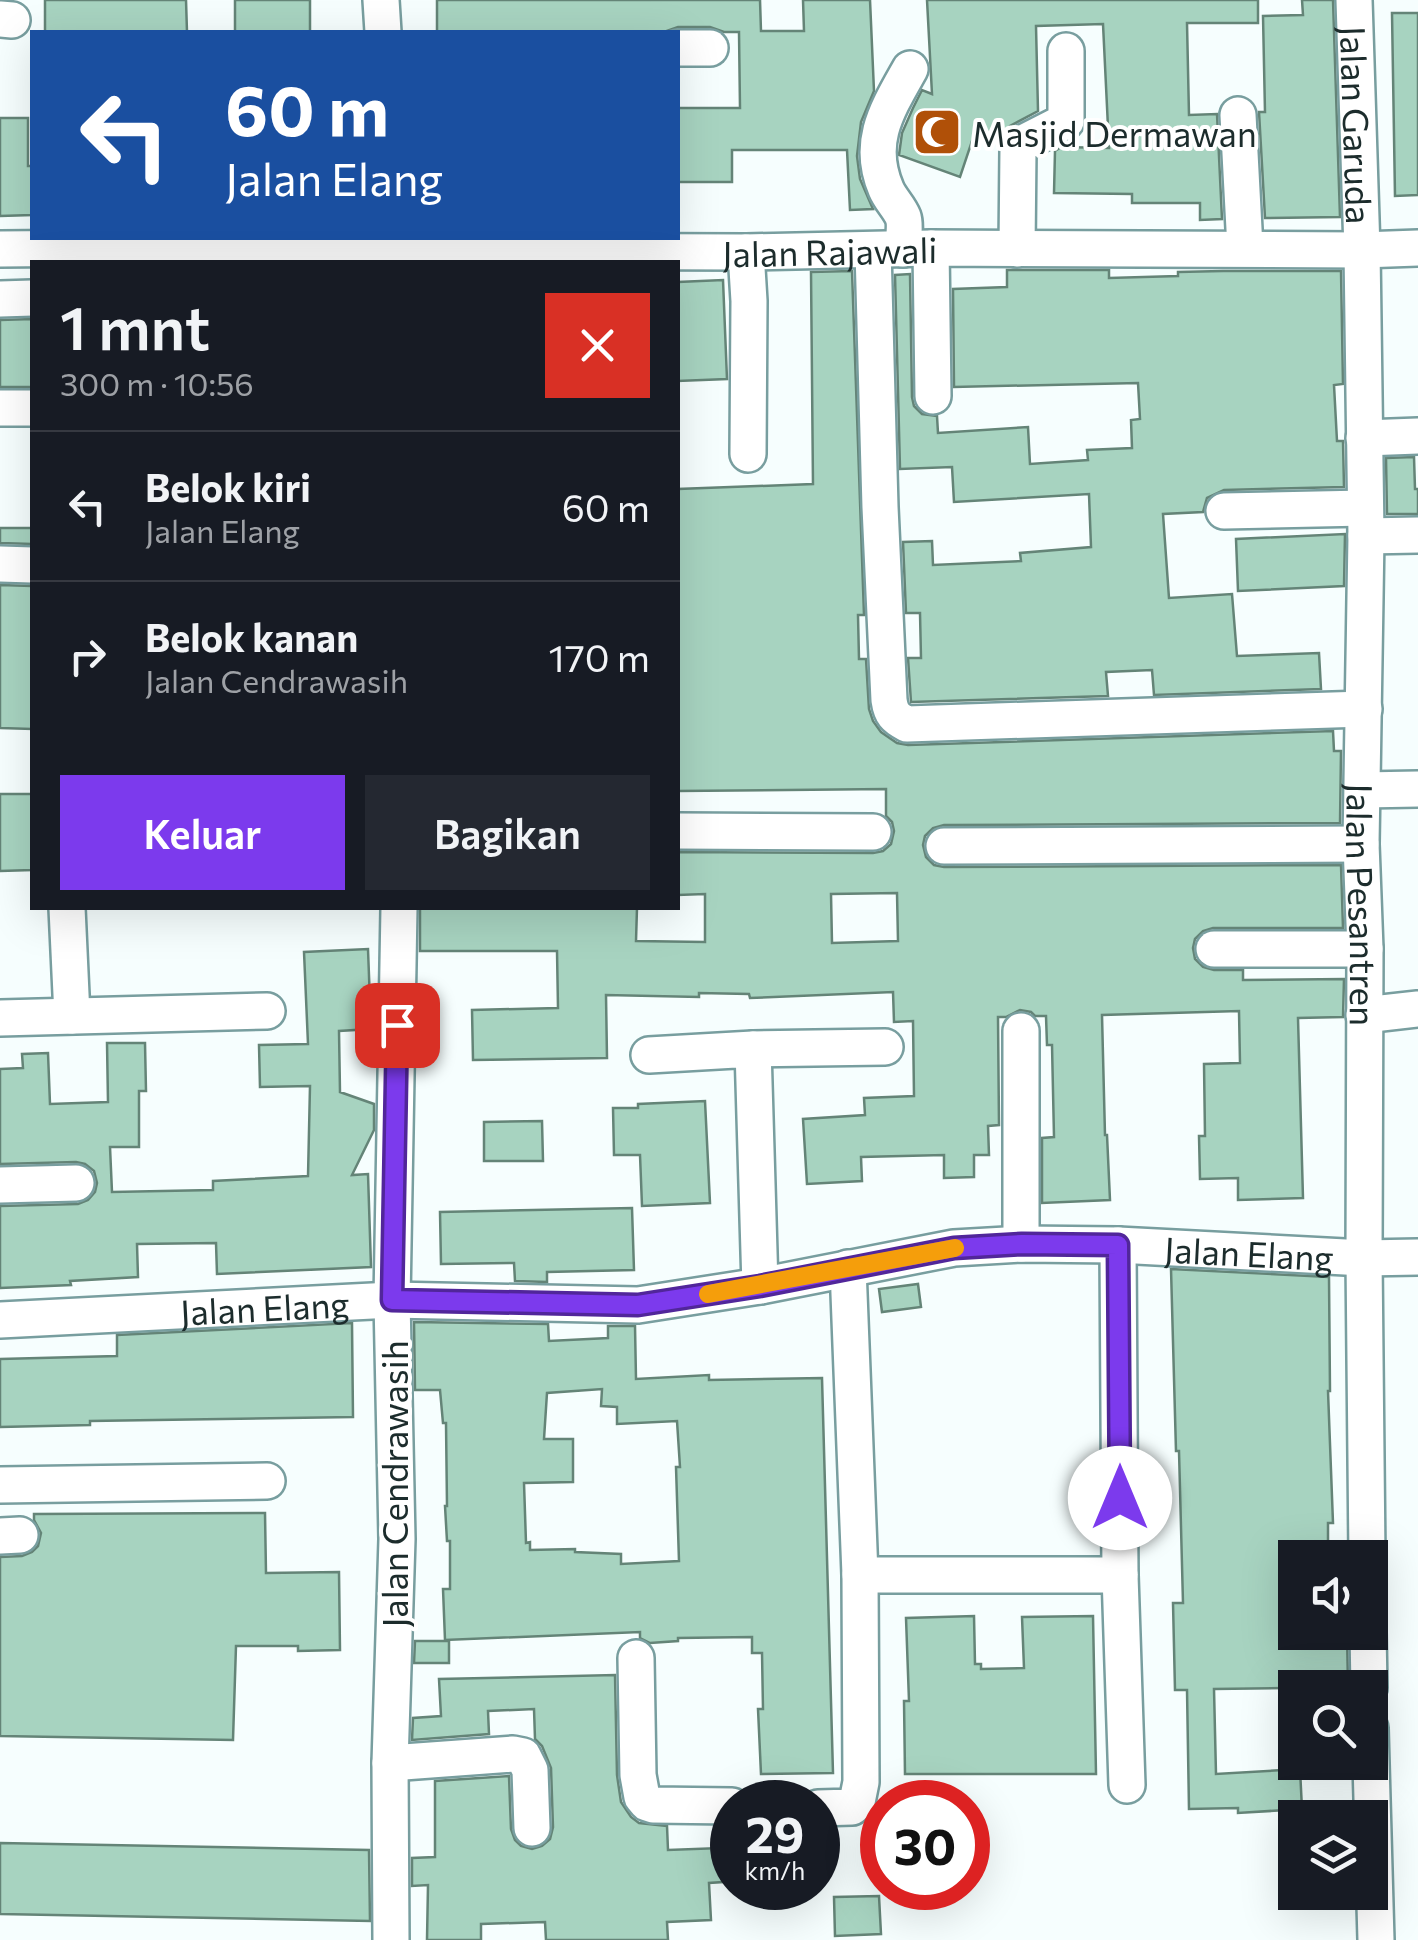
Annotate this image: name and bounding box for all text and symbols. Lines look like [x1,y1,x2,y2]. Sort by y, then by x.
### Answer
street label: Jalan Garuda [1333,25,1383,225]
text: 60 m [225,65,389,150]
icon: left [60,70,190,200]
mosque icon: Masjid Dermawan [911,106,963,158]
place label: Masjid Dermawan [972,111,1257,154]
text: Jalan Elang [225,150,443,205]
street label: Jalan Rajawali [722,226,937,274]
text: 1 mnt [60,289,210,362]
button: close [545,293,650,398]
text: 300 m · 10:56 [60,363,254,403]
text: Belok kiri [145,463,311,510]
icon: left [60,479,115,534]
text: 60 m [562,483,650,530]
text: Jalan Elang [145,510,300,550]
text: Belok kanan [145,613,358,660]
icon: right [60,629,115,684]
text: 170 m [549,633,650,680]
text: Jalan Cendrawasih [145,660,408,700]
button: Keluar [60,775,345,890]
button: Bagikan [365,775,650,890]
street label: Jalan Pesantren [1339,783,1387,1026]
pin [355,983,440,1068]
icon: arrive [370,998,425,1053]
street label: Jalan Elang [1163,1226,1335,1278]
street label: Jalan Elang [179,1281,350,1332]
street label: Jalan Cendrawasih [372,1340,415,1628]
position arrow [1068,1446,1172,1550]
map controls [1278,1540,1388,1910]
button: sound [1278,1540,1388,1650]
button: search [1278,1670,1388,1780]
speed limit sign: 30 [860,1780,990,1910]
button: layers [1278,1800,1388,1910]
text: 29 [745,1802,804,1863]
text: km/h [745,1855,805,1885]

